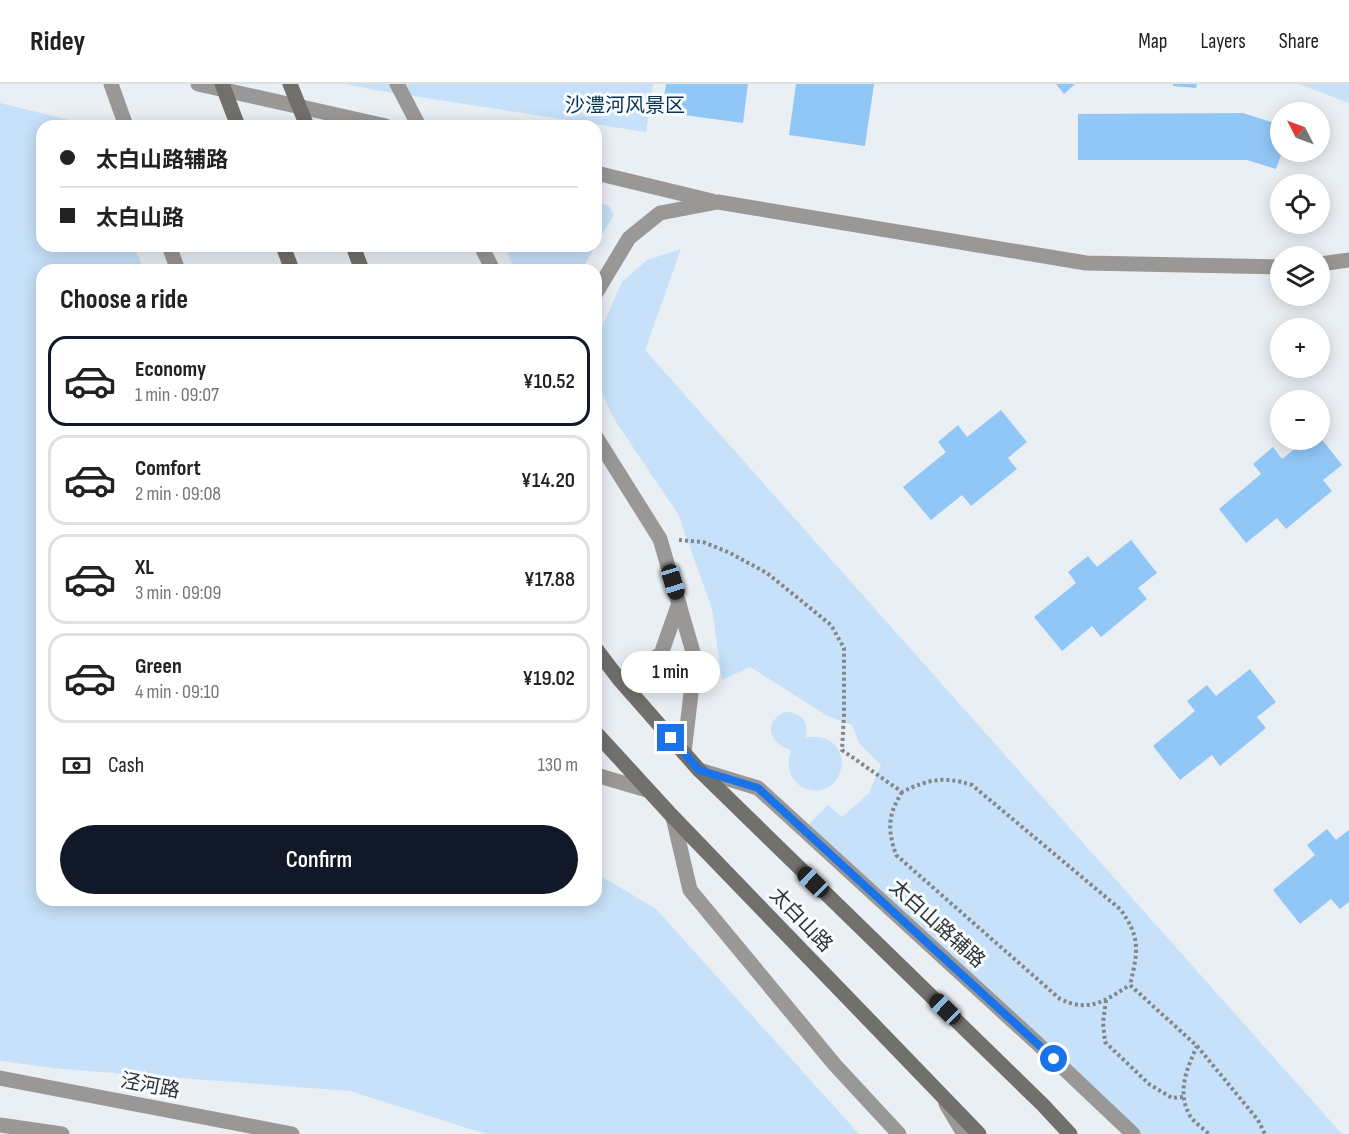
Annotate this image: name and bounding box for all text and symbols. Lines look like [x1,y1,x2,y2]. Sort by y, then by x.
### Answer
text: Ridey [30,25,85,58]
text: Map [1138,29,1167,54]
text: Layers [1200,29,1246,54]
text: Share [1279,29,1319,54]
park label: 沙澧河风景区 [565,94,685,118]
north arrow [1270,102,1330,162]
map controls [1270,102,1330,450]
text: 太白山路辅路 [96,147,228,174]
button: locate [1270,174,1330,234]
text: 太白山路 [96,205,184,232]
button: layers [1270,246,1330,306]
text: Choose a ride [60,284,188,316]
button: + [1270,318,1330,378]
icon: car [63,354,117,408]
text: Economy [135,356,206,383]
text: ¥10.52 [523,368,575,395]
text: 1 min · 09:07 [135,383,219,407]
button: − [1270,390,1330,450]
icon: car [63,453,117,507]
text: Comfort [135,455,201,482]
text: ¥14.20 [521,467,575,494]
text: 2 min · 09:08 [135,482,221,506]
icon: car [63,552,117,606]
text: XL [135,554,154,581]
car [659,562,687,602]
text: ¥17.88 [524,566,575,593]
text: 3 min · 09:09 [135,581,221,605]
icon: car [63,651,117,705]
callout: 1 min [622,651,720,693]
text: Green [135,653,182,680]
text: 1 min [652,660,689,684]
text: ¥19.02 [522,665,575,692]
text: 4 min · 09:10 [135,680,219,704]
route end [657,724,684,751]
icon: cash [60,749,93,782]
text: Cash [108,752,144,779]
text: 130 m [538,753,578,777]
button: Confirm [60,825,578,894]
car [794,863,832,901]
street label: 太白山路辅路 [884,875,990,973]
street label: 太白山路 [765,883,837,957]
car [926,990,964,1028]
route start [1040,1045,1067,1072]
street label: 泾河路 [118,1068,182,1104]

